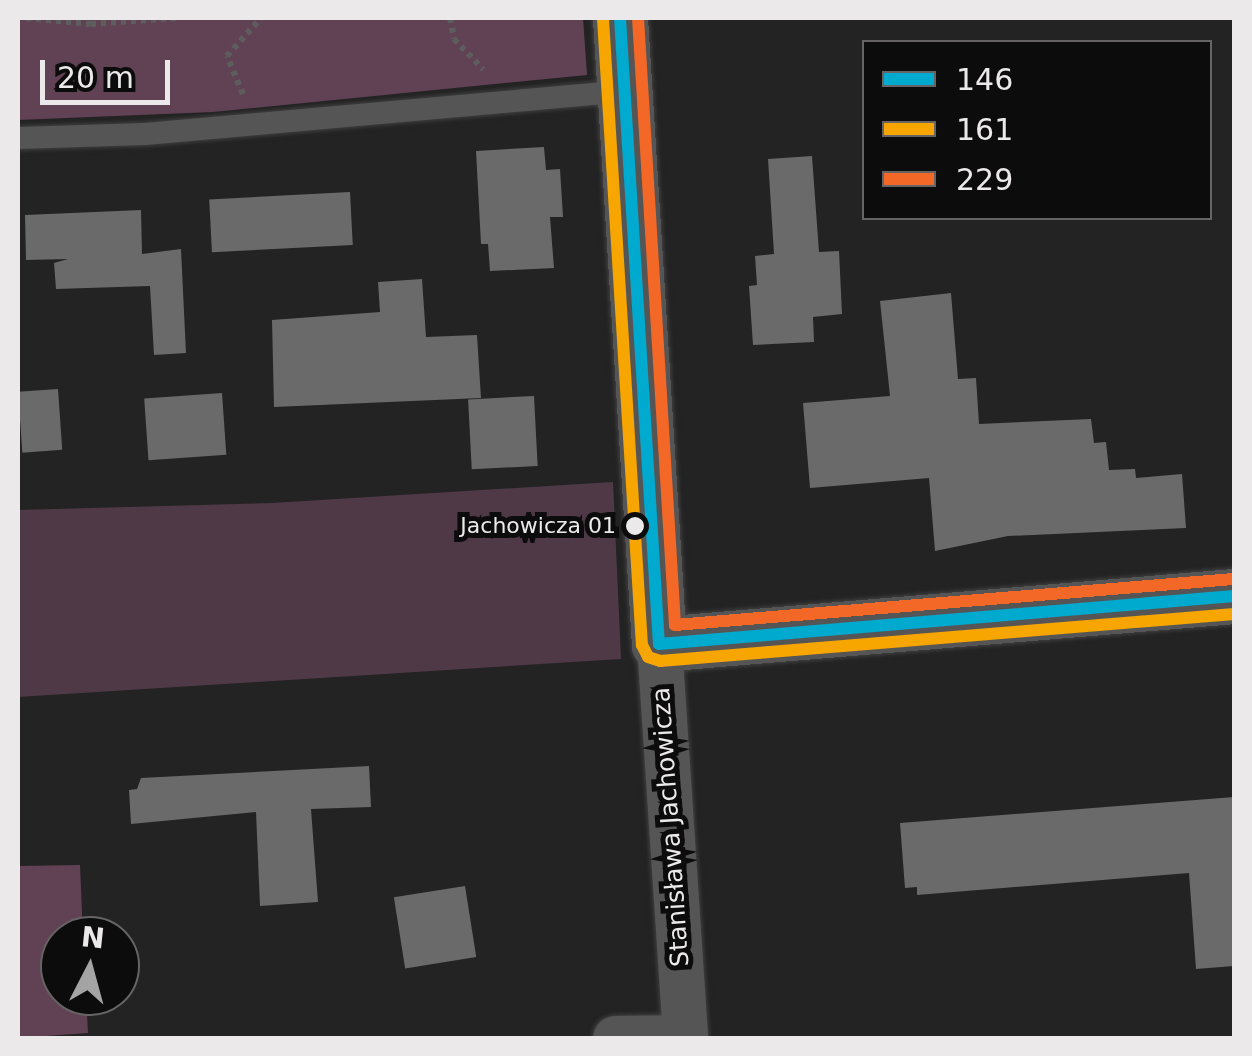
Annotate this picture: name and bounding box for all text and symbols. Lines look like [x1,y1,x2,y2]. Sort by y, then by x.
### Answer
scale bar [45,40,175,102]
legend [862,40,1212,220]
text: 20 m [57,60,134,95]
text: 146 [956,62,1013,97]
text: 161 [956,112,1013,147]
text: 229 [956,162,1013,197]
place label: Jachowicza 01 [460,513,616,539]
marker: Jachowicza 01 [625,516,645,536]
street label: Stanisława Jachowicza [646,686,696,968]
north arrow [40,916,140,1016]
text: N [80,920,106,955]

